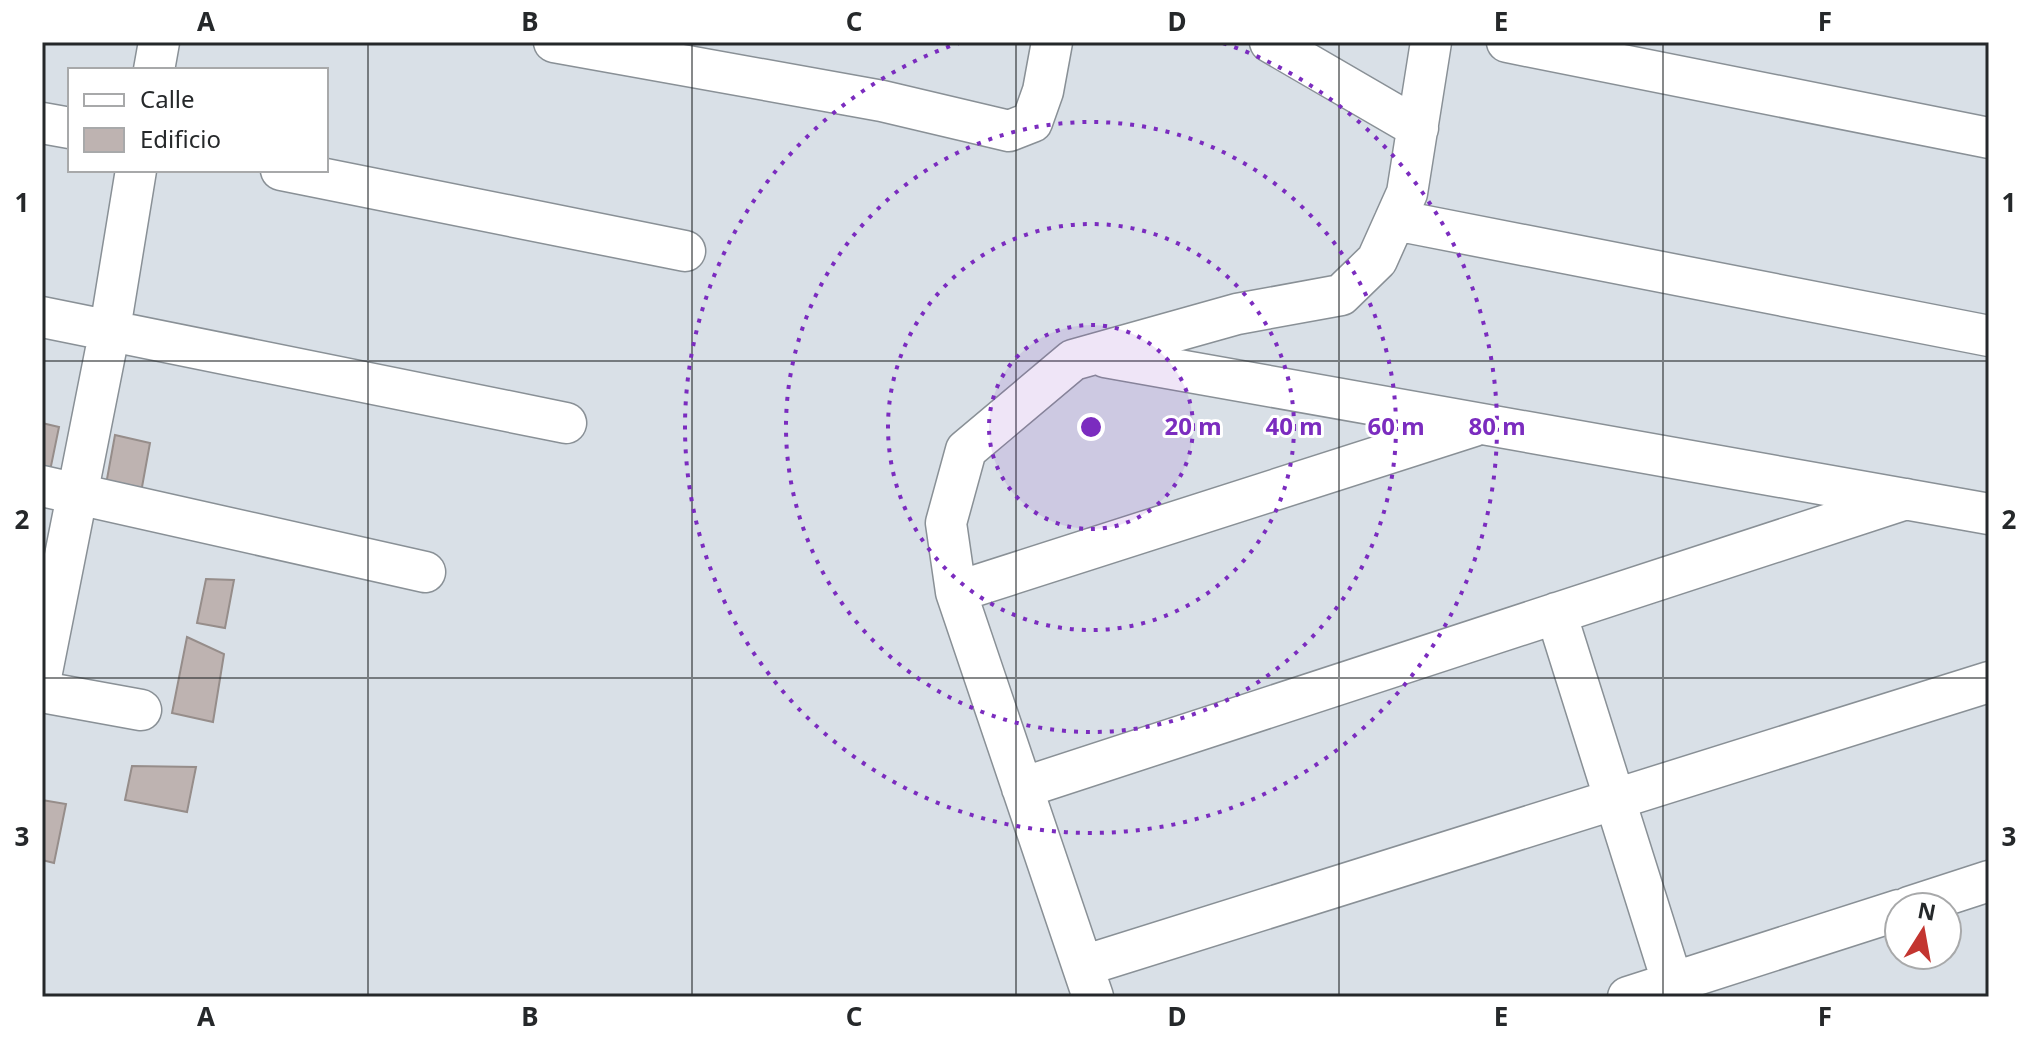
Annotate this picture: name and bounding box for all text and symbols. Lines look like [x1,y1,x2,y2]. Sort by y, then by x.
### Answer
text: A [197,3,215,39]
text: B [521,3,539,39]
text: C [846,3,862,39]
text: D [1167,3,1187,39]
text: E [1494,3,1508,39]
text: F [1818,3,1832,39]
legend [68,68,328,172]
text: Calle [140,82,195,115]
text: Edificio [140,122,221,155]
text: 1 [15,184,29,220]
text: 1 [2002,184,2016,220]
text: 20 m [1164,409,1222,442]
text: 40 m [1265,409,1323,442]
text: 60 m [1367,409,1425,442]
text: 80 m [1468,409,1526,442]
centre of rings [1077,413,1105,441]
text: 2 [15,501,30,537]
text: 2 [2002,501,2017,537]
text: 3 [15,818,29,854]
text: 3 [2002,818,2016,854]
north arrow [1883,891,1963,971]
text: N [1915,894,1939,927]
text: A [197,998,215,1034]
text: B [521,998,539,1034]
text: C [846,998,862,1034]
text: D [1167,998,1187,1034]
text: E [1494,998,1508,1034]
text: F [1818,998,1832,1034]

